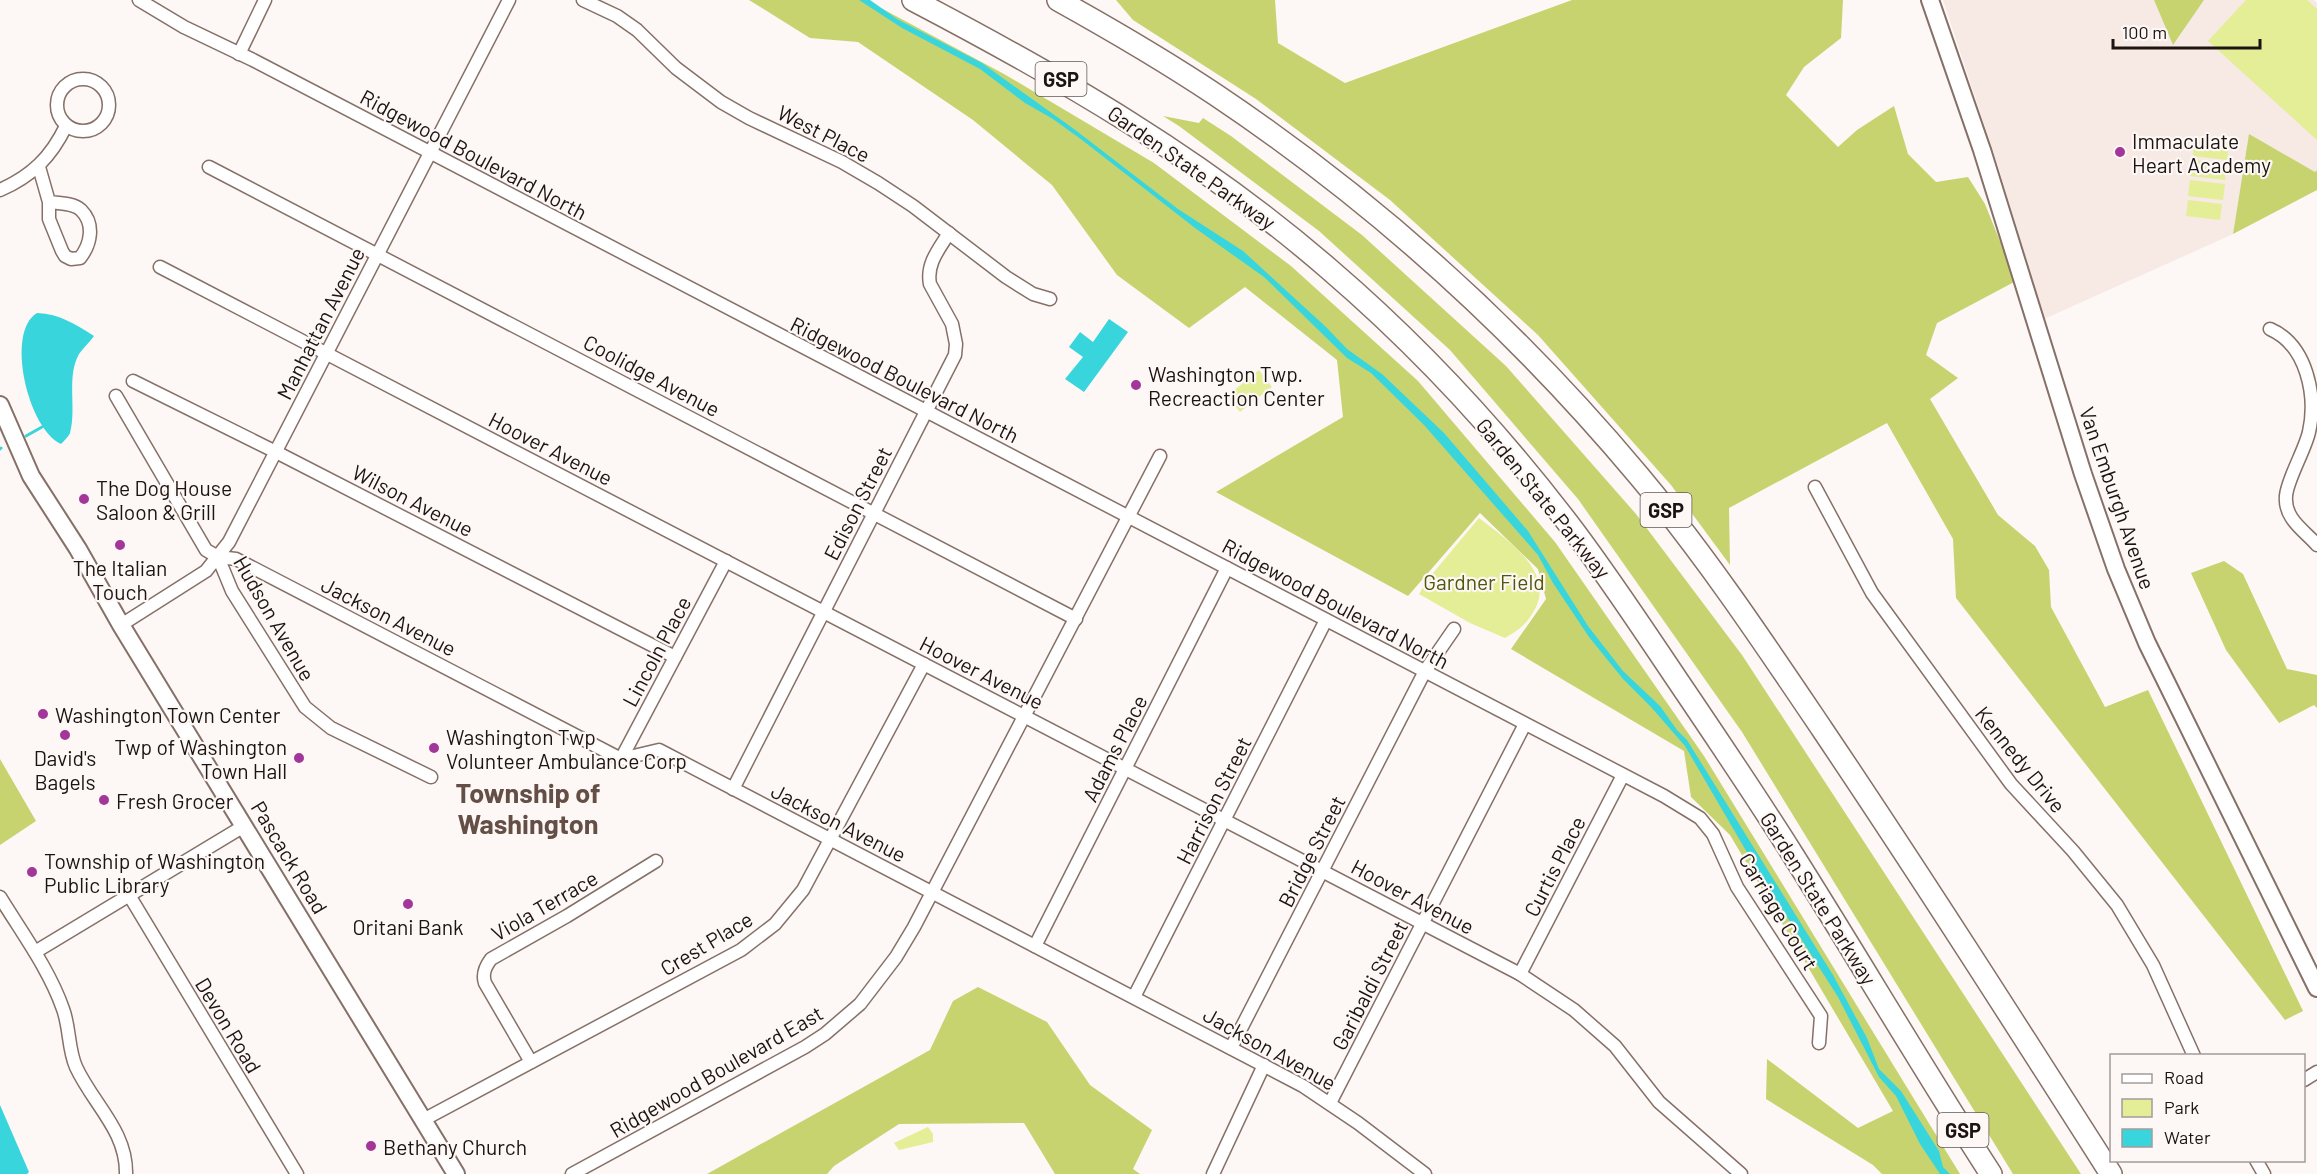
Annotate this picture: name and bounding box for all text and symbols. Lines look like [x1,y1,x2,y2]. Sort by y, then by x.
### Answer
scale bar [2113,12,2260,50]
text: 100 m [2122,21,2167,43]
road number: GSP [1036,62,1086,96]
street label: Ridgewood Boulevard North [356,84,592,224]
street label: West Place [774,99,874,167]
street label: Garden State Parkway [1103,100,1281,234]
place label: Immaculate Heart Academy [2132,128,2271,177]
marker: Immaculate Heart Academy [2113,145,2127,159]
street label: Manhattan Avenue [271,243,369,403]
street label: Ridgewood Boulevard North [787,310,1023,448]
street label: Coolidge Avenue [580,329,724,421]
place label: Washington Twp. Recreaction Center [1148,361,1325,410]
marker: Washington Twp. Recreaction Center [1129,378,1143,392]
street label: Van Emburgh Avenue [2075,404,2161,592]
street label: Hoover Avenue [485,406,617,490]
street label: Garden State Parkway [1472,413,1617,583]
street label: Edison Street [818,442,896,564]
street label: Wilson Avenue [348,459,478,541]
place label: The Dog House Saloon & Grill [96,475,232,524]
marker: The Dog House Saloon & Grill [77,492,91,506]
road number: GSP [1640,493,1692,527]
street label: Ridgewood Boulevard North [1218,533,1454,673]
marker: The Italian Touch [113,538,127,552]
street label: Hudson Avenue [229,551,321,685]
place label: The Italian Touch [73,555,167,604]
park label: Gardner Field [1423,569,1545,594]
street label: Jackson Avenue [317,571,461,661]
street label: Lincoln Place [617,592,695,710]
street label: Hoover Avenue [916,630,1048,714]
street label: Adams Place [1076,690,1152,806]
street label: Kennedy Drive [1971,701,2071,817]
place label: Washington Town Center [55,702,281,727]
marker: Washington Town Center [36,707,50,721]
place label: Washington Twp Volunteer Ambulance Corp [446,724,687,773]
marker: David's Bagels [58,728,72,742]
street label: Harrison Street [1170,732,1256,868]
place label: Twp of Washington Town Hall [114,734,287,783]
marker: Washington Twp Volunteer Ambulance Corp [427,741,441,755]
place label: David's Bagels [34,745,96,794]
marker: Twp of Washington Town Hall [292,751,306,765]
district label: Township of Washington [456,776,600,839]
street label: Jackson Avenue [767,777,911,867]
place label: Fresh Grocer [116,788,234,813]
street label: Bridge Street [1272,791,1350,911]
marker: Fresh Grocer [97,793,111,807]
street label: Pascack Road [247,796,333,918]
street label: Garden State Parkway [1756,807,1882,989]
street label: Curtis Place [1518,812,1590,920]
place label: Township of Washington Public Library [44,848,265,897]
street label: Carriage Court [1734,848,1824,974]
street label: Hoover Avenue [1347,853,1479,939]
marker: Township of Washington Public Library [25,865,39,879]
street label: Viola Terrace [486,865,602,945]
marker: Oritani Bank [401,897,415,911]
street label: Crest Place [655,906,757,980]
place label: Oritani Bank [353,914,463,939]
street label: Garibaldi Street [1326,916,1412,1054]
street label: Devon Road [191,973,267,1077]
street label: Ridgewood Boulevard East [605,1000,827,1142]
street label: Jackson Avenue [1199,1001,1341,1095]
legend [2110,1054,2305,1162]
text: Road [2164,1066,2204,1088]
text: Park [2164,1096,2199,1118]
road number: GSP [1938,1113,1988,1147]
text: Water [2164,1126,2211,1148]
place label: Bethany Church [383,1134,527,1159]
marker: Bethany Church [364,1139,378,1153]

